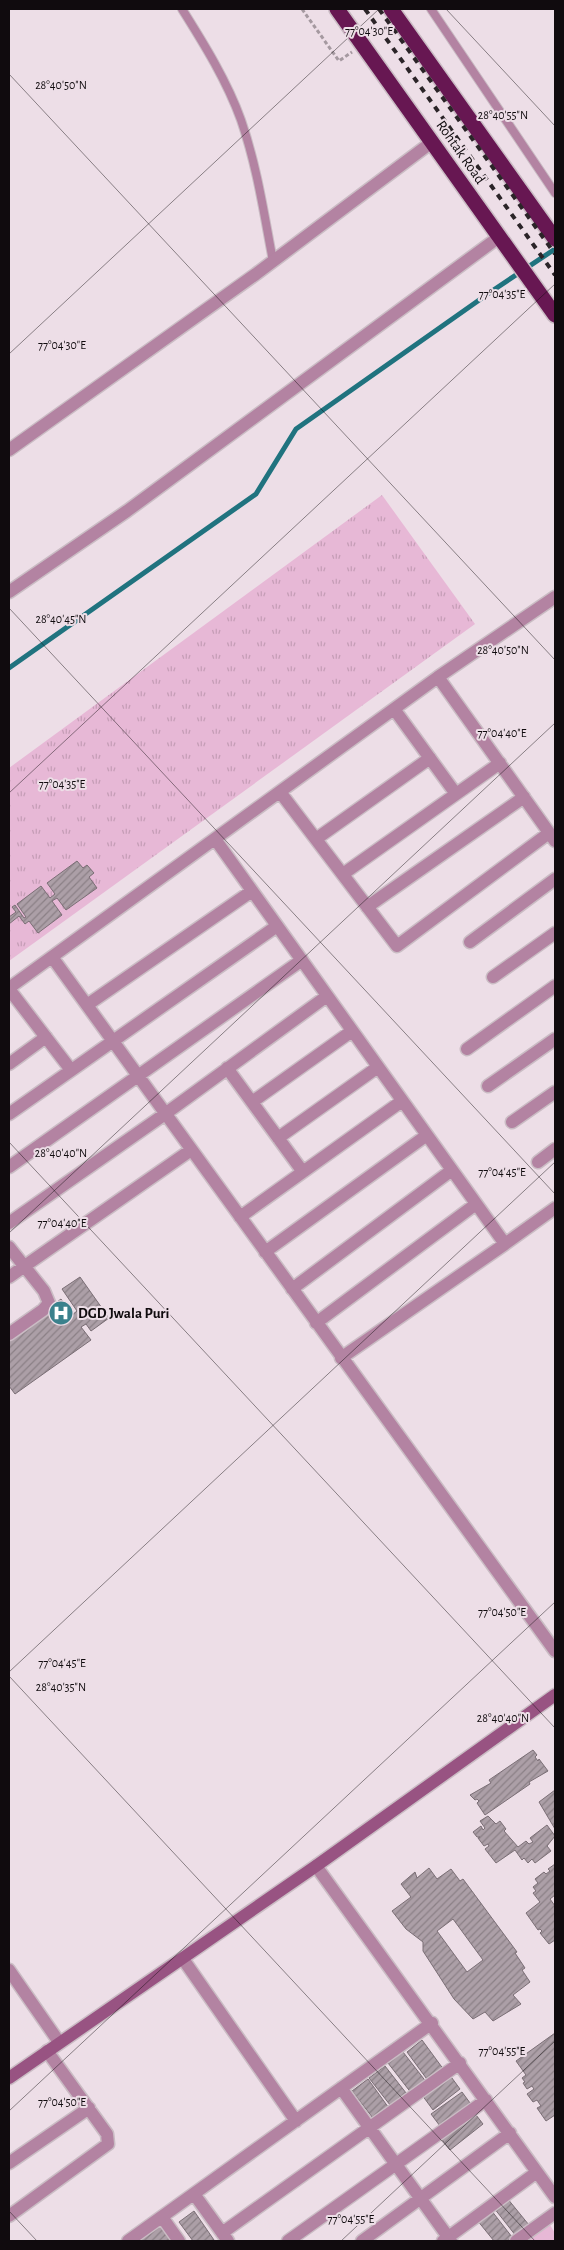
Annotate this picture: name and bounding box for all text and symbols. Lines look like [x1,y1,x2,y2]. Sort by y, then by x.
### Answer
text: 77°04'30"E [345,25,393,37]
text: 28°40'50"N [35,79,87,91]
text: 28°40'55"N [478,109,528,121]
street label: Rohtak Road [433,118,488,187]
text: 77°04'35"E [479,288,526,300]
text: 77°04'30"E [38,339,86,351]
text: 28°40'45"N [35,613,87,625]
text: 28°40'50"N [477,644,529,656]
text: 77°04'40"E [478,727,527,739]
text: 77°04'35"E [39,778,86,790]
text: 28°40'40"N [35,1147,87,1159]
text: 77°04'45"E [478,1166,526,1178]
text: 77°04'40"E [38,1217,87,1229]
hospital icon: DGD Jwala Puri [48,1300,74,1326]
place label: DGD Jwala Puri [78,1306,170,1321]
text: 77°04'50"E [478,1606,526,1618]
text: 77°04'45"E [38,1657,86,1669]
text: 28°40'35"N [36,1681,86,1693]
text: 28°40'40"N [477,1712,529,1724]
text: 77°04'55"E [479,2045,526,2057]
text: 77°04'50"E [38,2096,86,2108]
text: 77°04'55"E [328,2213,375,2225]

